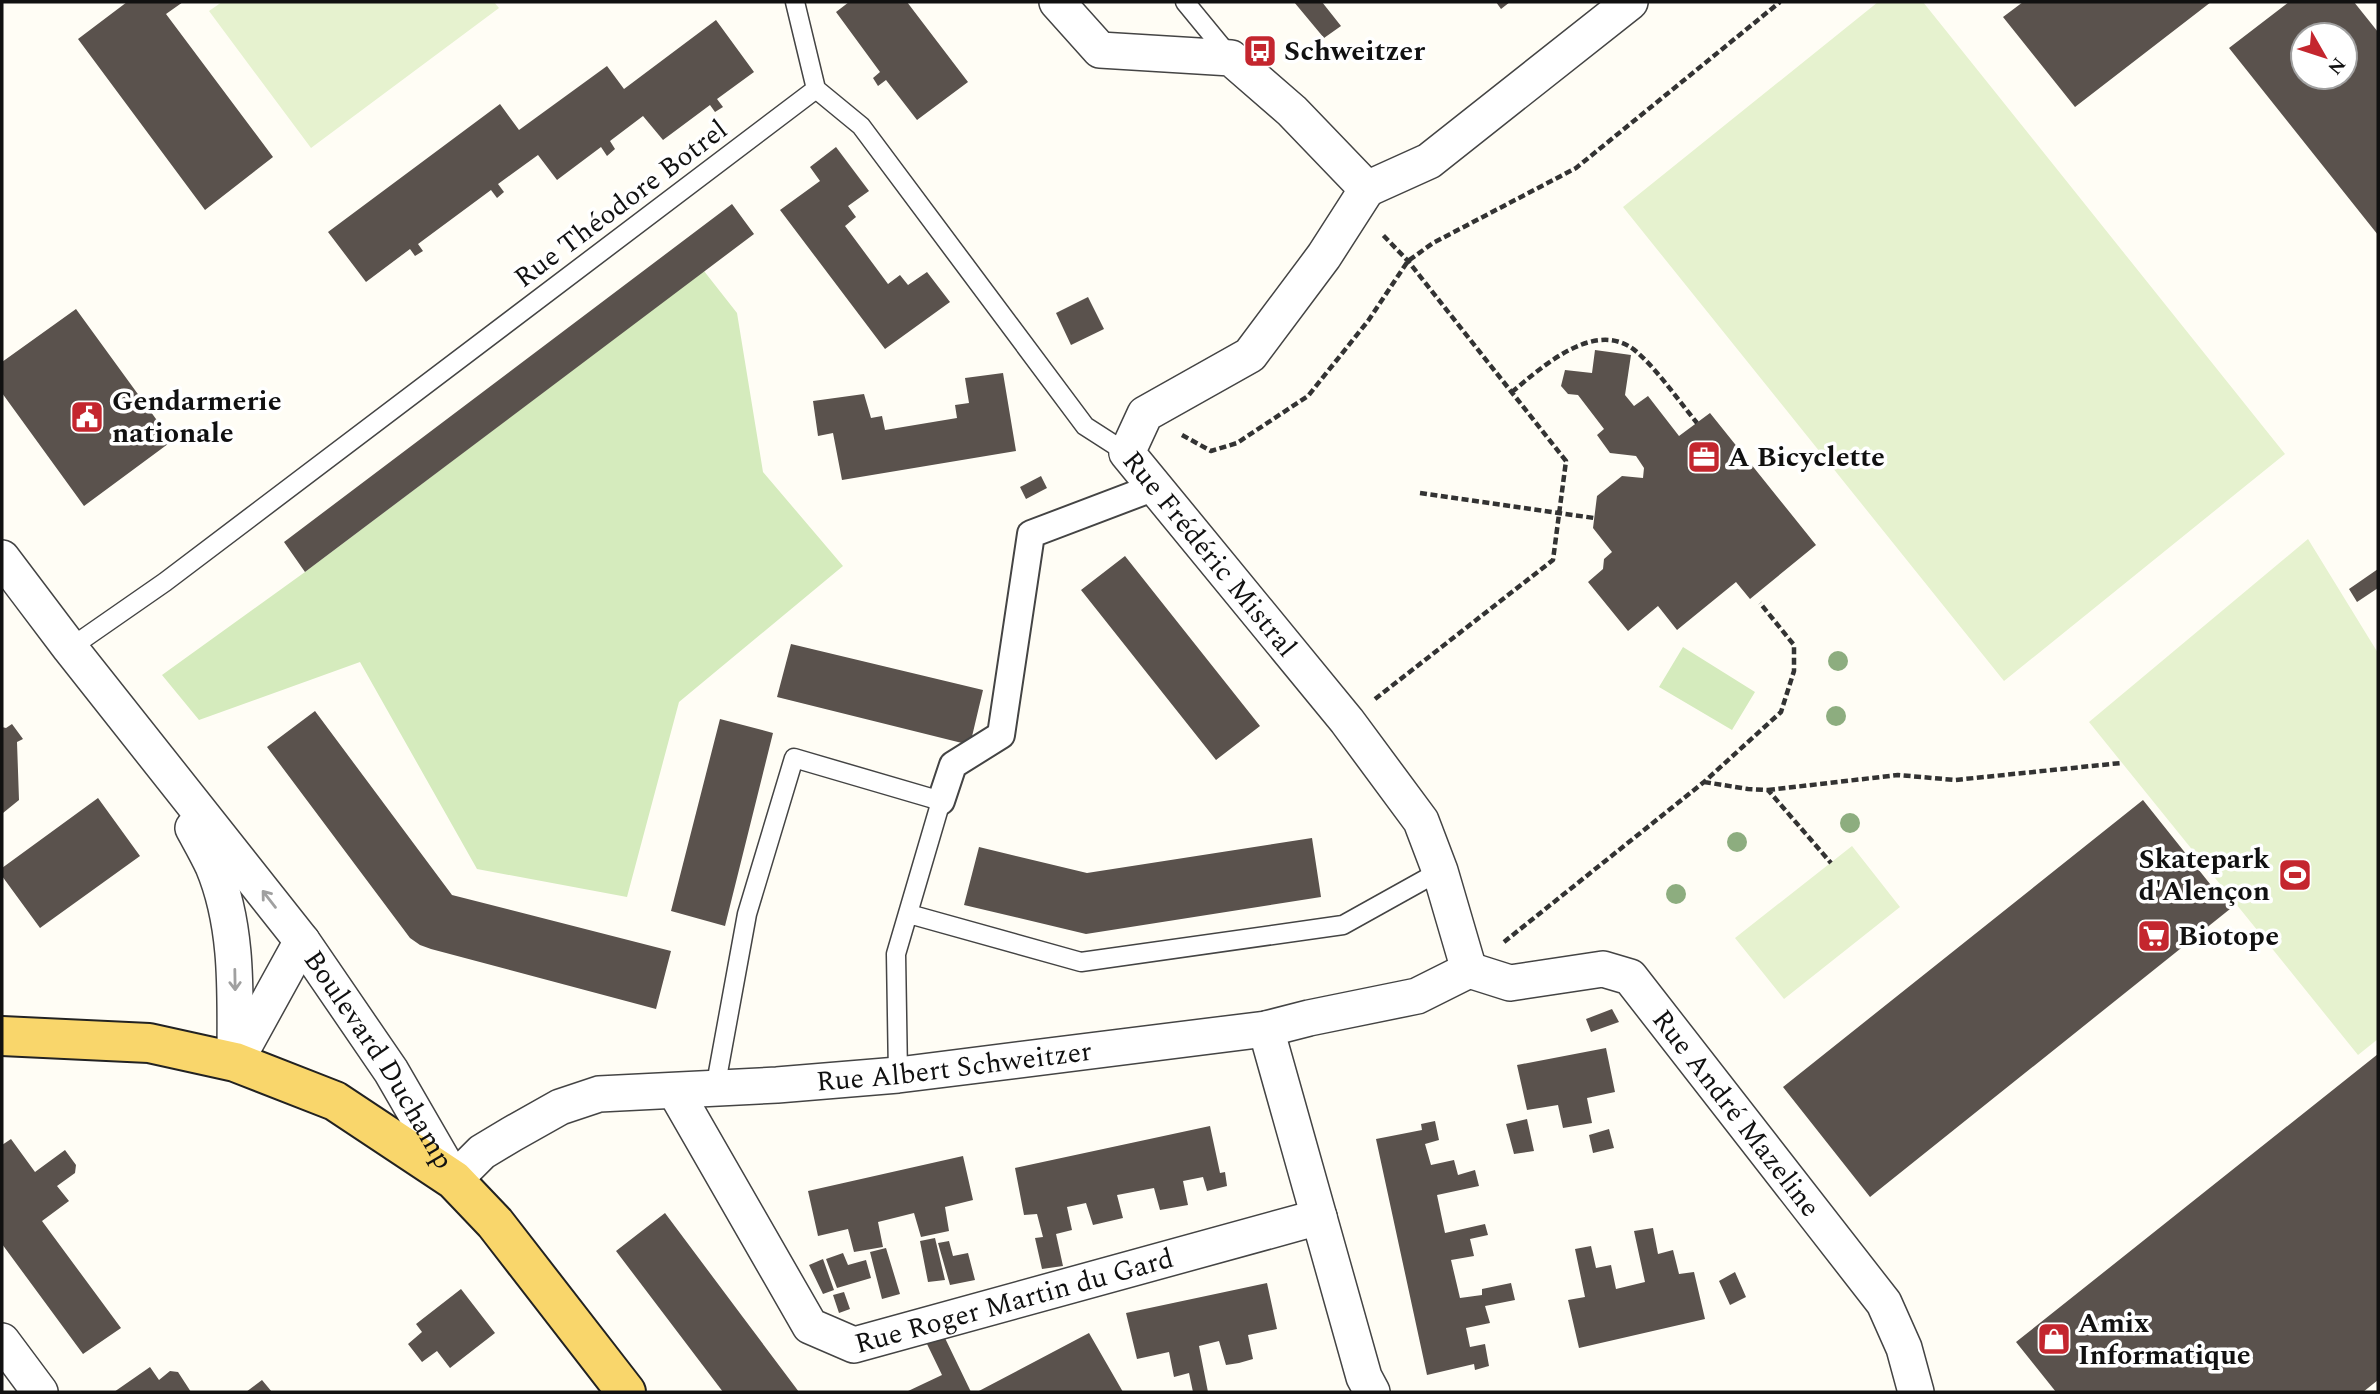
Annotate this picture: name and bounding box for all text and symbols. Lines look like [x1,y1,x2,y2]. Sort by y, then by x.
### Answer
north arrow [2289,21,2359,91]
place label: Schweitzer [1284,30,1425,73]
bus stop icon: Schweitzer [1241,32,1279,70]
text: N [2320,51,2352,81]
street label: Rue Théodore Botrel [505,109,737,299]
place label: Gendarmerie nationale [112,380,282,455]
public building icon: Gendarmerie nationale [68,398,106,436]
place label: A Bicyclette [1728,436,1885,479]
office icon: A Bicyclette [1685,438,1723,476]
street label: Rue Frédéric Mistral [1112,441,1308,666]
place label: Skatepark d'Alençon [2139,838,2270,913]
sports icon: Skatepark d'Alençon [2276,856,2314,894]
one-way arrow [261,890,276,908]
place label: Biotope [2178,915,2279,958]
supermarket icon: Biotope [2135,917,2173,955]
street label: Boulevard Duchamp [293,941,465,1177]
one-way arrow [228,969,242,992]
street label: Rue André Mazeline [1641,1000,1831,1226]
street label: Rue Albert Schweitzer [814,1029,1094,1103]
street label: Rue Roger Martin du Gard [850,1237,1179,1365]
place label: Amix Informatique [2078,1302,2251,1377]
shop icon: Amix Informatique [2035,1320,2073,1358]

